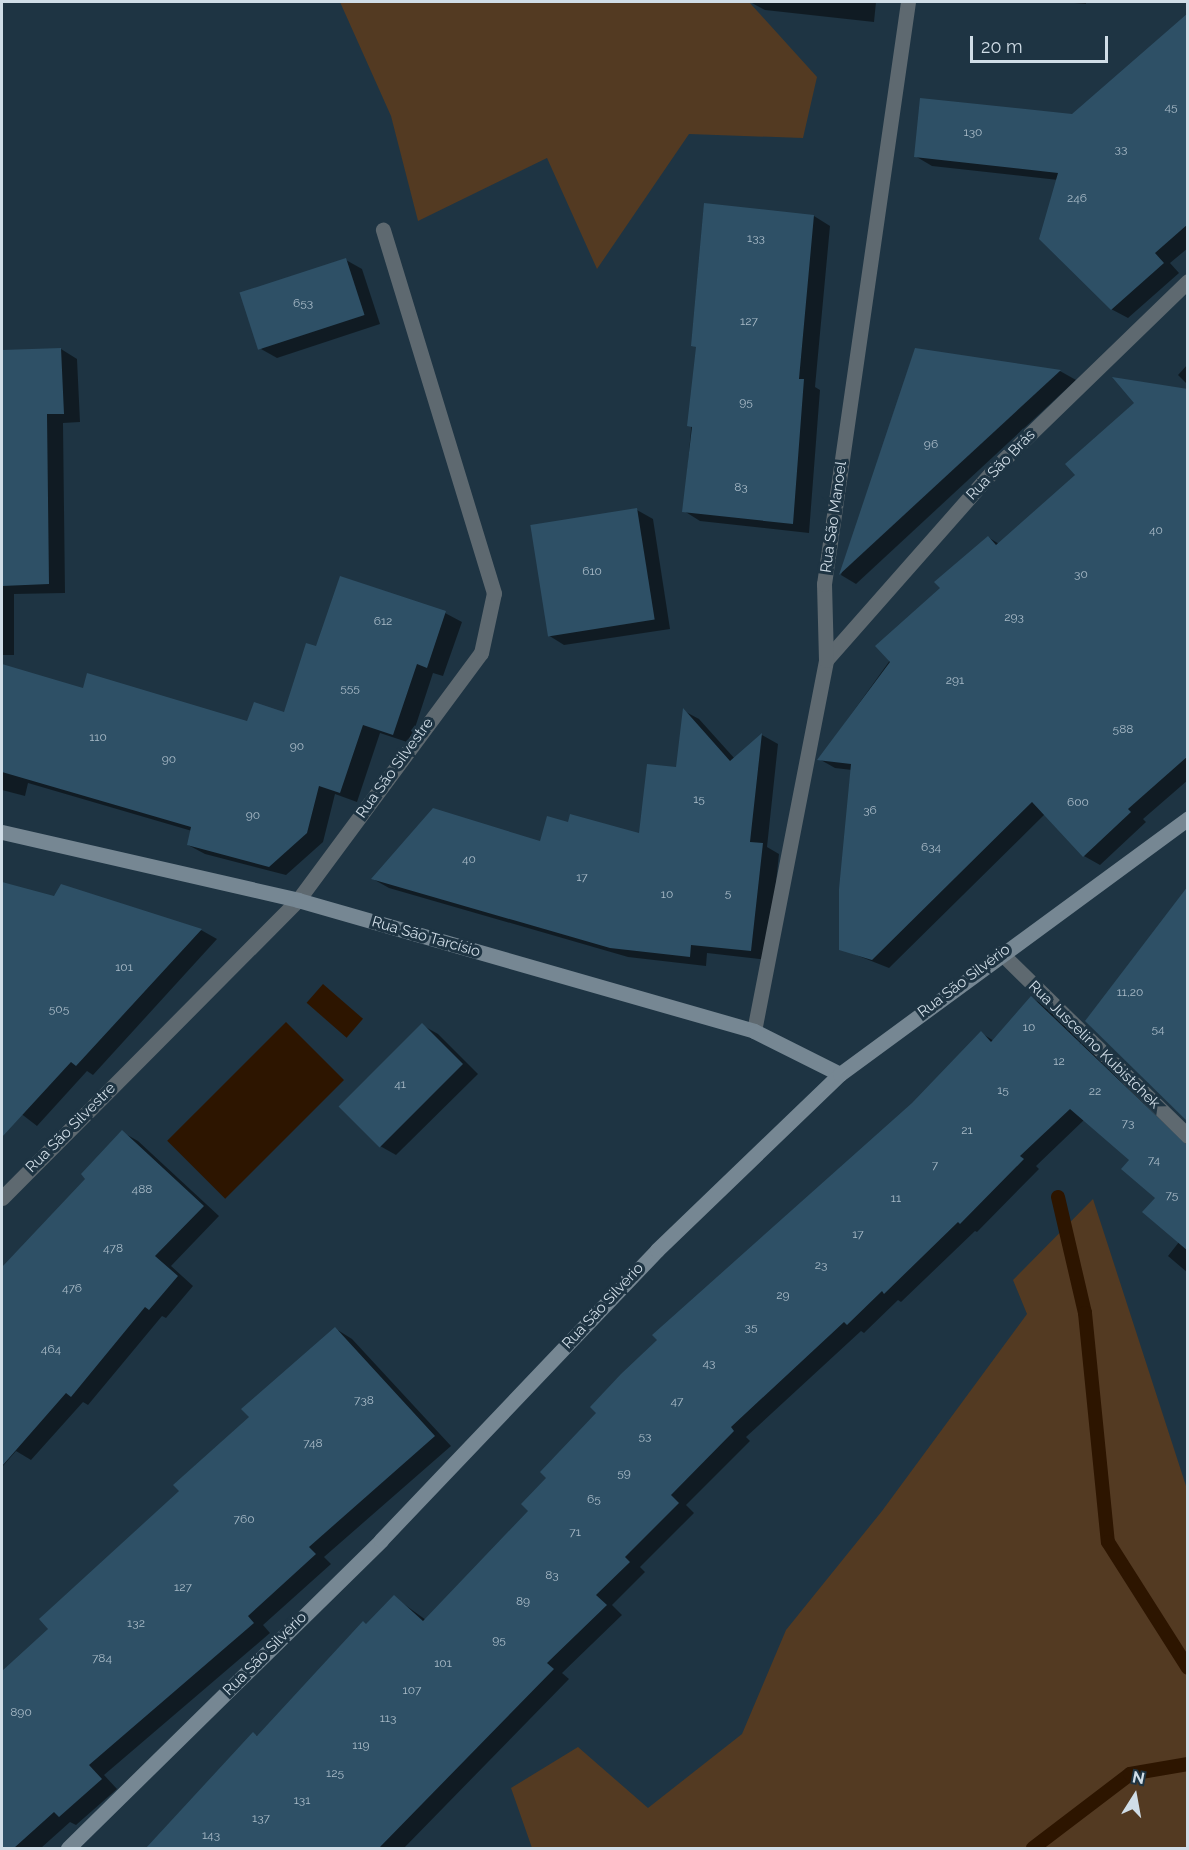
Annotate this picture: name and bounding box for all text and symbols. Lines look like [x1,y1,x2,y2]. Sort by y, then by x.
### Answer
scale bar [973,24,1111,62]
text: 20 m [981,36,1023,57]
house number: 45 [1164,101,1178,115]
house number: 130 [964,126,982,140]
house number: 33 [1115,143,1127,157]
house number: 246 [1067,192,1087,206]
house number: 133 [747,232,765,246]
house number: 653 [293,297,313,311]
house number: 127 [740,315,758,329]
house number: 95 [739,396,753,410]
street label: Rua São Brás [963,426,1039,504]
house number: 96 [924,438,938,452]
street label: Rua São Manoel [817,460,851,574]
house number: 83 [734,481,748,495]
house number: 40 [1149,524,1163,538]
house number: 610 [582,565,602,579]
house number: 30 [1074,568,1088,582]
house number: 293 [1004,611,1024,625]
house number: 612 [374,615,392,629]
house number: 291 [946,674,964,688]
house number: 555 [340,682,360,696]
street label: Rua São Silvestre [353,714,437,822]
house number: 588 [1113,723,1133,737]
house number: 110 [89,731,107,745]
house number: 90 [290,740,304,754]
house number: 90 [162,753,176,767]
house number: 15 [693,793,705,807]
house number: 600 [1067,796,1089,810]
house number: 36 [863,804,877,818]
house number: 90 [246,809,260,823]
house number: 634 [921,841,941,855]
house number: 40 [462,853,476,867]
house number: 17 [576,871,588,885]
house number: 5 [725,887,731,901]
house number: 10 [661,888,673,902]
street label: Rua São Tarcísio [370,913,482,961]
street label: Rua São Silvério [914,940,1014,1022]
house number: 101 [115,961,133,975]
street label: Rua Juscelino Kubistchek [1024,977,1164,1113]
house number: 11,20 [1117,986,1143,1000]
house number: 505 [49,1003,69,1017]
house number: 10 [1023,1021,1035,1035]
house number: 54 [1151,1023,1165,1037]
house number: 12 [1053,1055,1065,1069]
house number: 41 [394,1078,406,1092]
street label: Rua São Silvestre [22,1079,120,1177]
house number: 15 [997,1084,1009,1098]
house number: 22 [1089,1085,1101,1099]
house number: 73 [1122,1117,1134,1131]
house number: 21 [961,1124,973,1138]
house number: 74 [1148,1154,1160,1168]
house number: 7 [932,1159,938,1173]
house number: 488 [132,1183,152,1197]
house number: 75 [1166,1189,1178,1203]
house number: 11 [891,1192,901,1206]
house number: 17 [852,1228,864,1242]
house number: 478 [103,1242,123,1256]
street label: Rua São Silvério [559,1259,647,1353]
house number: 23 [815,1259,827,1273]
house number: 476 [62,1282,82,1296]
house number: 29 [776,1289,790,1303]
house number: 35 [745,1321,757,1335]
house number: 464 [41,1343,61,1357]
house number: 43 [703,1357,715,1371]
house number: 738 [354,1394,374,1408]
house number: 47 [671,1395,683,1409]
house number: 53 [639,1430,651,1444]
house number: 748 [303,1437,323,1451]
house number: 59 [617,1467,631,1481]
house number: 65 [587,1493,601,1507]
house number: 760 [234,1513,254,1527]
house number: 71 [569,1526,581,1540]
house number: 83 [545,1569,559,1583]
house number: 127 [174,1581,192,1595]
house number: 89 [516,1595,530,1609]
street label: Rua São Silvério [219,1608,311,1700]
house number: 132 [127,1617,145,1631]
house number: 95 [492,1634,506,1648]
house number: 784 [92,1652,112,1666]
house number: 101 [434,1657,452,1671]
house number: 107 [403,1684,421,1698]
house number: 890 [10,1706,32,1720]
house number: 113 [380,1712,396,1726]
house number: 119 [352,1739,370,1753]
north arrow [1105,1766,1165,1826]
house number: 125 [326,1767,344,1781]
text: N [1131,1767,1146,1788]
house number: 131 [294,1794,310,1808]
house number: 137 [252,1812,270,1826]
house number: 143 [202,1829,220,1843]

